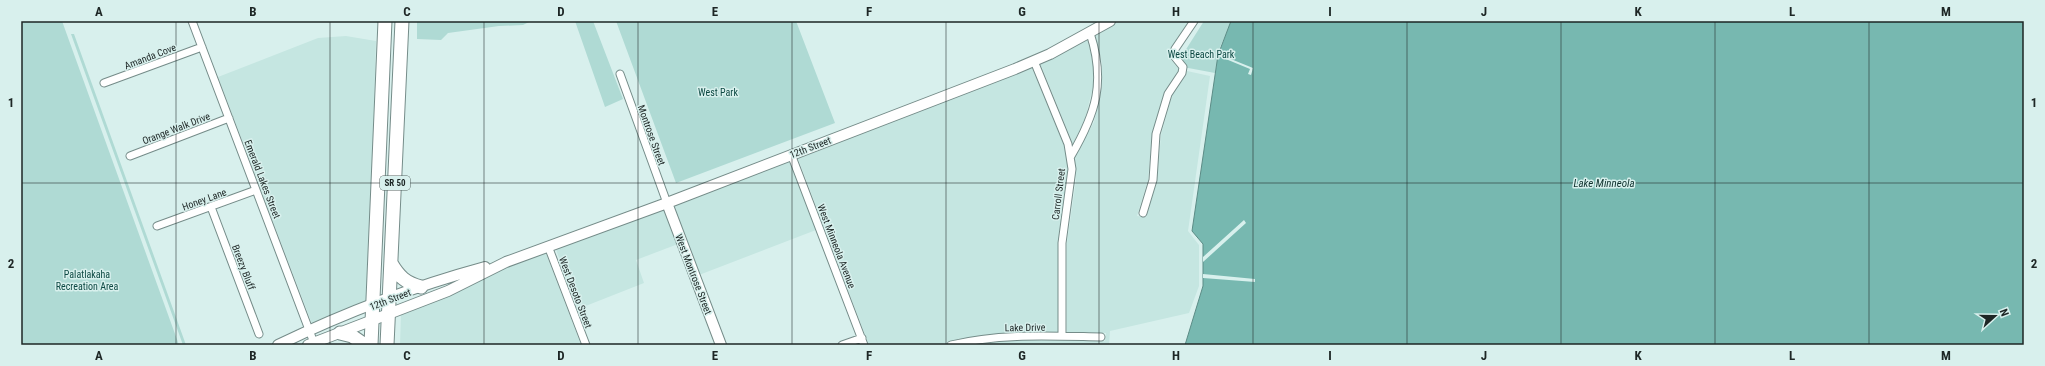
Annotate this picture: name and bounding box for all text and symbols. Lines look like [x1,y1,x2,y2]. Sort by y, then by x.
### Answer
text: A [95,4,103,19]
text: B [249,4,257,19]
text: C [403,4,411,19]
text: D [557,4,565,19]
text: E [712,4,719,19]
text: F [866,4,872,19]
text: G [1018,4,1026,19]
text: H [1172,4,1180,19]
text: I [1328,4,1332,19]
text: J [1481,4,1487,19]
text: K [1634,4,1642,19]
text: L [1789,4,1795,19]
text: M [1941,4,1951,19]
street label: Amanda Cove [123,41,178,71]
park label: West Beach Park [1168,49,1235,60]
park label: West Park [698,87,738,98]
text: 1 [8,95,14,110]
text: 1 [2031,95,2037,110]
street label: Montrose Street [636,104,668,167]
street label: Orange Walk Drive [141,110,212,146]
street label: 12th Street [788,135,832,160]
street label: Emerald Lakes Street [242,138,283,220]
street label: Carroll Street [1050,168,1067,220]
road number: SR 50 [380,176,410,190]
water label: Lake Minneola [1573,177,1635,190]
street label: Honey Lane [181,186,228,213]
street label: West Minneola Avenue [815,202,858,290]
street label: West Montrose Street [673,232,714,316]
street label: Breezy Bluff [230,243,257,292]
street label: West Desoto Street [557,255,594,329]
text: 2 [8,256,15,271]
text: 2 [2031,256,2038,271]
park label: Palatlakaha Recreation Area [56,269,119,292]
street label: 12th Street [368,287,412,312]
north arrow [1975,296,2015,336]
text: N [1997,307,2011,318]
street label: Lake Drive [1004,322,1046,333]
text: A [95,348,103,363]
text: B [249,348,257,363]
text: C [403,348,411,363]
text: D [557,348,565,363]
text: E [712,348,719,363]
text: F [866,348,872,363]
text: G [1018,348,1026,363]
text: H [1172,348,1180,363]
text: I [1328,348,1332,363]
text: J [1481,348,1487,363]
text: K [1634,348,1642,363]
text: L [1789,348,1795,363]
text: M [1941,348,1951,363]

